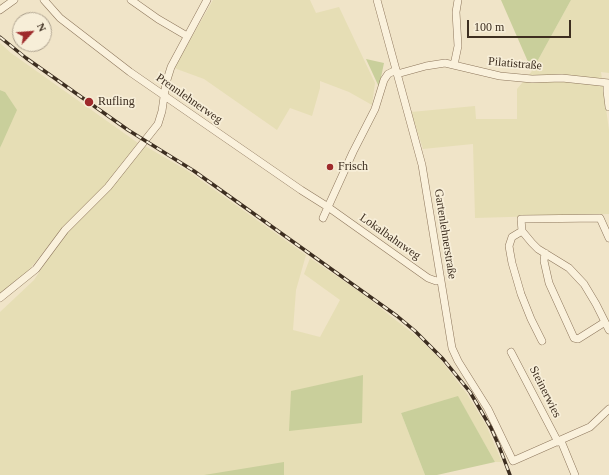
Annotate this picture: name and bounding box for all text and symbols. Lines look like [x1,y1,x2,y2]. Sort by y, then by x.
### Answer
north arrow [12,12,52,52]
scale bar [469,12,573,38]
text: 100 m [474,20,504,34]
text: N [35,21,49,33]
street label: Pilatistraße [487,54,543,74]
street label: Prennlehnerweg [153,71,225,127]
place label: Rufling [98,95,135,109]
marker: Rufling [83,96,95,108]
place label: Frisch [338,160,368,174]
marker: Frisch [325,162,335,172]
street label: Gartenlehnerstraße [431,188,459,280]
street label: Lokalbahnweg [357,211,423,263]
street label: Steinerwies [526,364,564,420]

